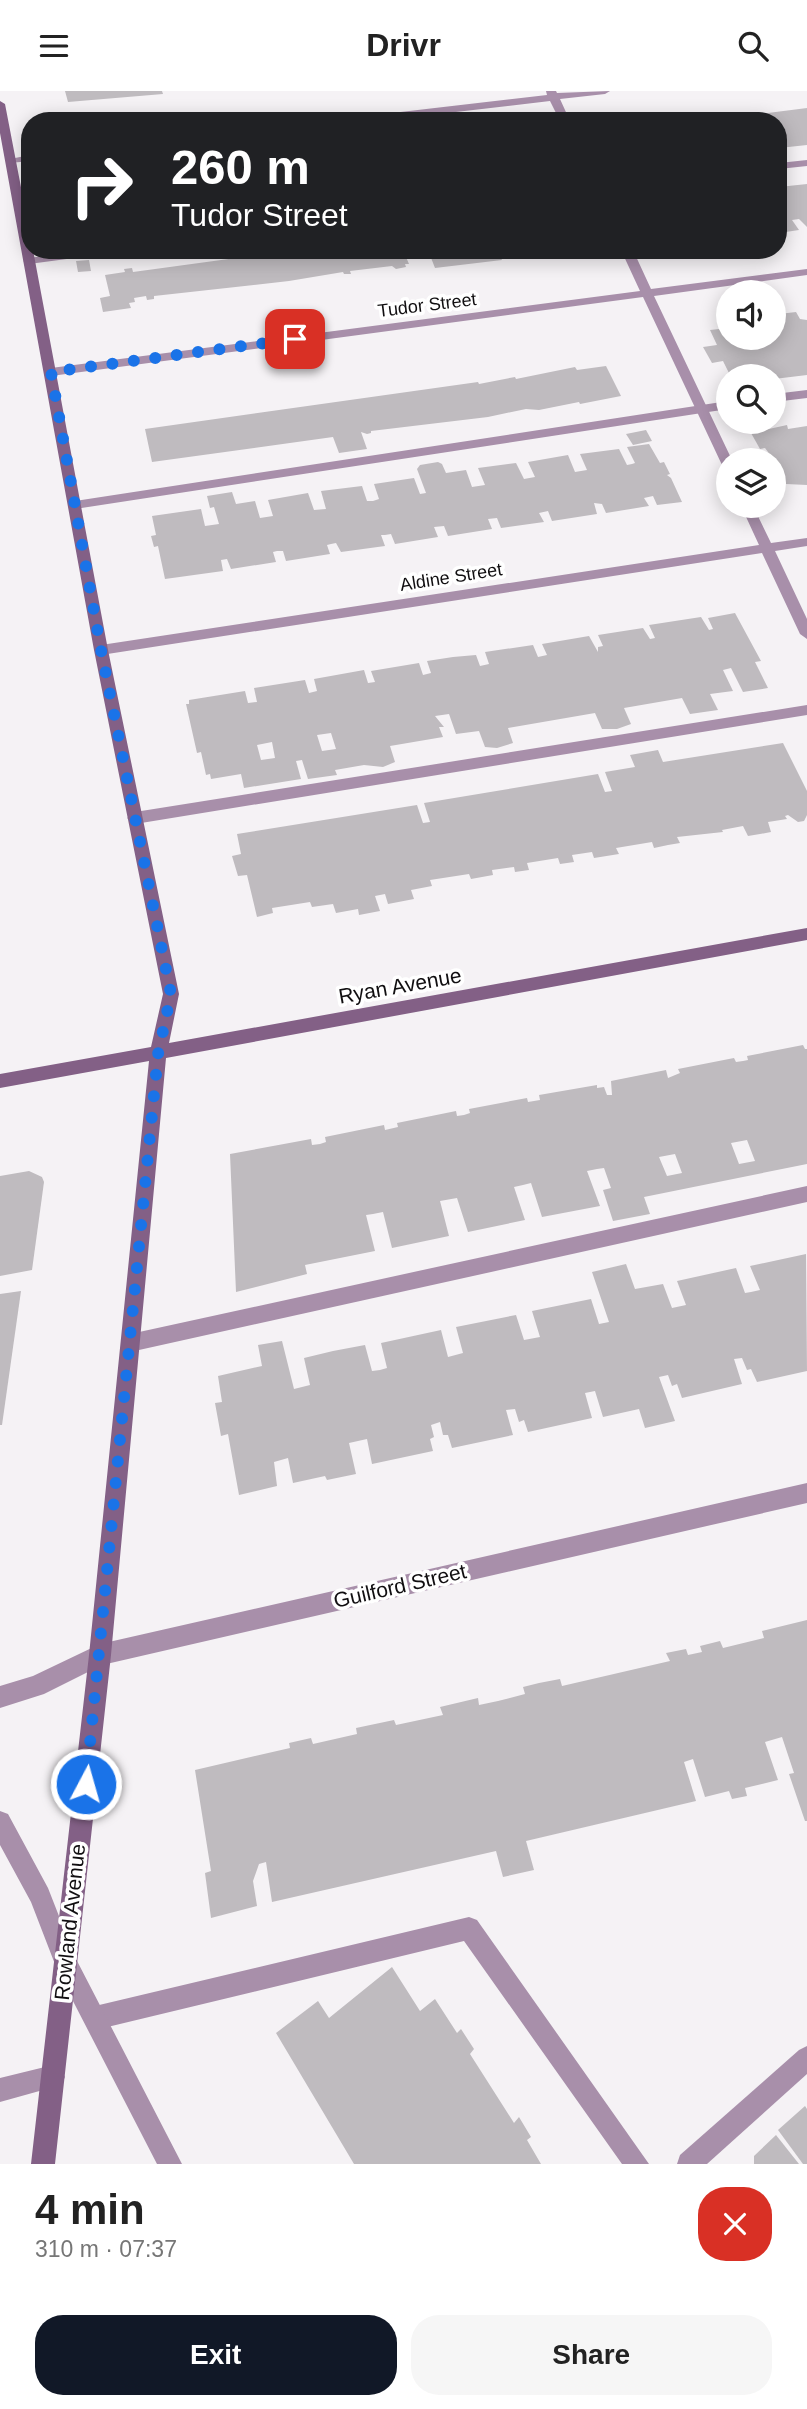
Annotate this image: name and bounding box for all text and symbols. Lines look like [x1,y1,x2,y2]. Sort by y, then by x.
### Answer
icon: menu [35,27,73,65]
text: Drivr [366,27,441,63]
icon: search [734,27,772,65]
icon: right [56,140,147,231]
text: 260 m [171,140,310,194]
text: Tudor Street [171,197,348,233]
map controls [716,280,786,518]
button: sound [716,280,786,350]
street label: Tudor Street [376,289,478,321]
pin [265,309,325,369]
icon: arrive [276,320,314,358]
button: search [716,364,786,434]
button: layers [716,448,786,518]
street label: Aldine Street [399,559,503,595]
street label: Ryan Avenue [337,963,463,1008]
street label: Guilford Street [331,1559,469,1612]
position arrow [49,1747,123,1821]
street label: Rowland Avenue [50,1843,89,2001]
text: 4 min [35,2186,145,2233]
button: close [698,2187,772,2261]
text: 310 m · 07:37 [35,2236,177,2262]
button: Exit [35,2315,397,2395]
button: Share [411,2315,772,2395]

